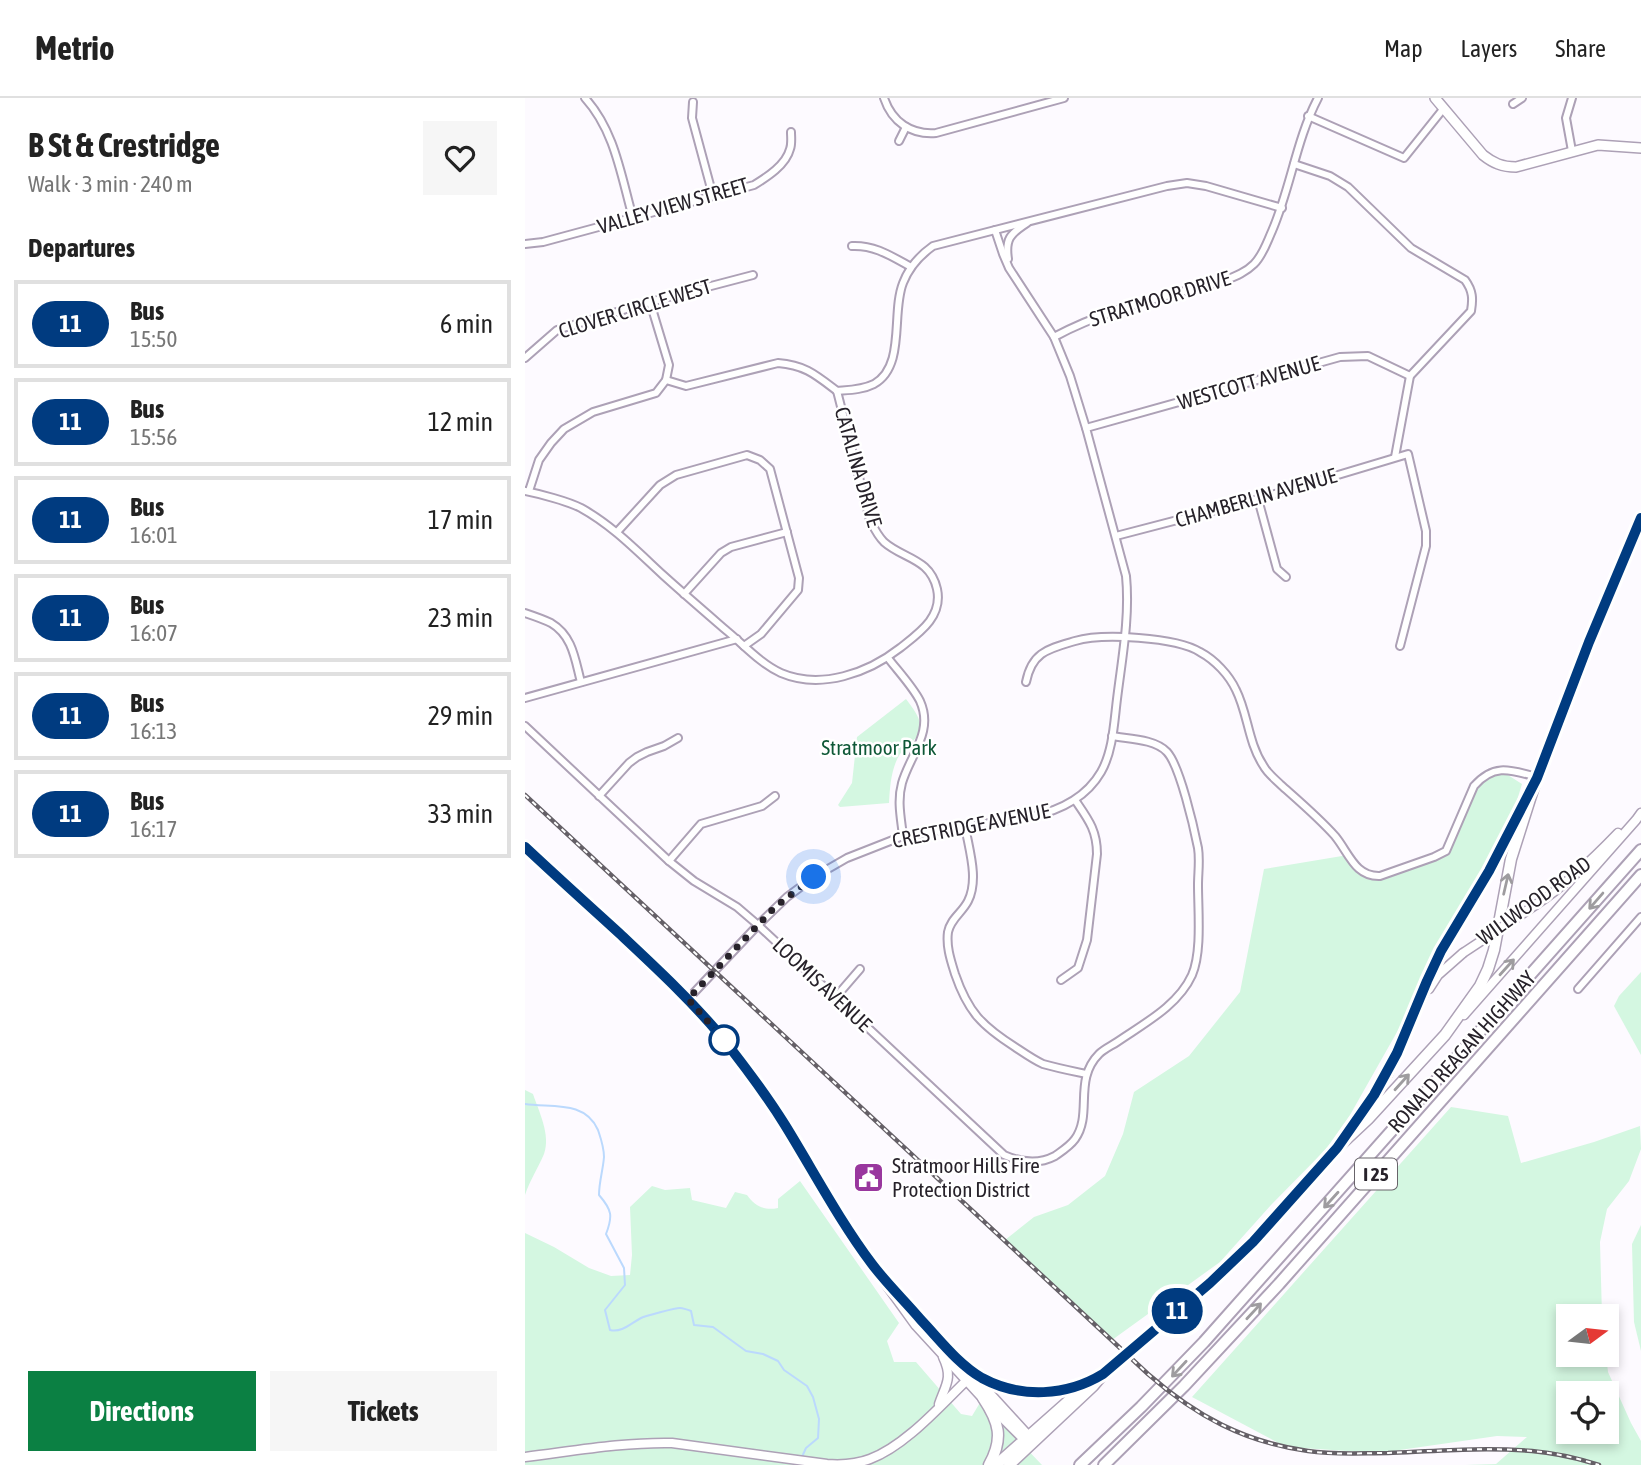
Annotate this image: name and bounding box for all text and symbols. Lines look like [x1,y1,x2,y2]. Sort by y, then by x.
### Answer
text: Metrio [35,29,114,67]
text: Map [1384,35,1423,62]
text: Layers [1461,35,1517,62]
text: Share [1555,35,1606,62]
button: heart [423,121,497,195]
text: B St & Crestridge [28,126,220,164]
text: Walk · 3 min · 240 m [28,171,192,197]
street label: VALLEY VIEW STREET [594,172,751,238]
text: Departures [28,233,135,263]
street label: STRATMOOR DRIVE [1086,265,1233,331]
street label: CLOVER CIRCLE WEST [555,273,714,343]
text: Bus [130,296,164,326]
text: 6 min [440,309,493,339]
text: 11 [59,310,82,337]
text: 15:50 [130,326,177,352]
street label: WESTCOTT AVENUE [1175,350,1323,414]
text: Bus [130,394,164,424]
street label: CATALINA DRIVE [830,404,888,529]
text: 12 min [428,407,493,437]
text: 11 [59,408,82,435]
text: 15:56 [130,424,177,450]
street label: CHAMBERLIN AVENUE [1172,462,1339,532]
text: Bus [130,492,164,522]
text: 17 min [428,505,493,535]
text: 11 [59,506,82,533]
text: 16:01 [130,522,178,548]
text: Bus [130,590,164,620]
text: 23 min [428,603,493,633]
text: 11 [59,604,82,631]
text: 16:07 [130,620,178,646]
text: Bus [130,688,164,718]
text: 29 min [428,701,493,731]
text: 11 [59,702,82,729]
text: 16:13 [130,718,177,744]
park label: Stratmoor Park [821,735,937,759]
text: Bus [130,786,164,816]
street label: CRESTRIDGE AVENUE [890,798,1052,852]
text: 33 min [428,799,493,829]
text: 11 [59,800,82,827]
text: 16:17 [130,816,177,842]
street label: WILLWOOD ROAD [1472,851,1595,949]
your location [796,859,831,894]
one-way arrow [1500,873,1513,896]
one-way arrow [1588,892,1604,910]
street label: LOOMIS AVENUE [768,932,877,1036]
one-way arrow [1499,958,1515,976]
street label: RONALD REAGAN HIGHWAY [1383,965,1540,1137]
unlabelled marker [709,1025,739,1055]
one-way arrow [1394,1073,1410,1091]
place label: Stratmoor Hills Fire Protection District [892,1153,1040,1201]
road number: I 25 [1355,1158,1397,1190]
public building icon: Stratmoor Hills Fire Protection District [852,1161,886,1195]
one-way arrow [1323,1191,1339,1209]
line badge: 11 [1145,1288,1209,1334]
text: 11 [1166,1297,1188,1324]
one-way arrow [1246,1303,1263,1320]
north arrow [1556,1304,1619,1367]
map controls [1556,1304,1619,1444]
one-way arrow [1170,1360,1187,1377]
button: Directions [28,1371,256,1451]
button: Tickets [270,1371,497,1451]
button: locate [1556,1381,1619,1444]

